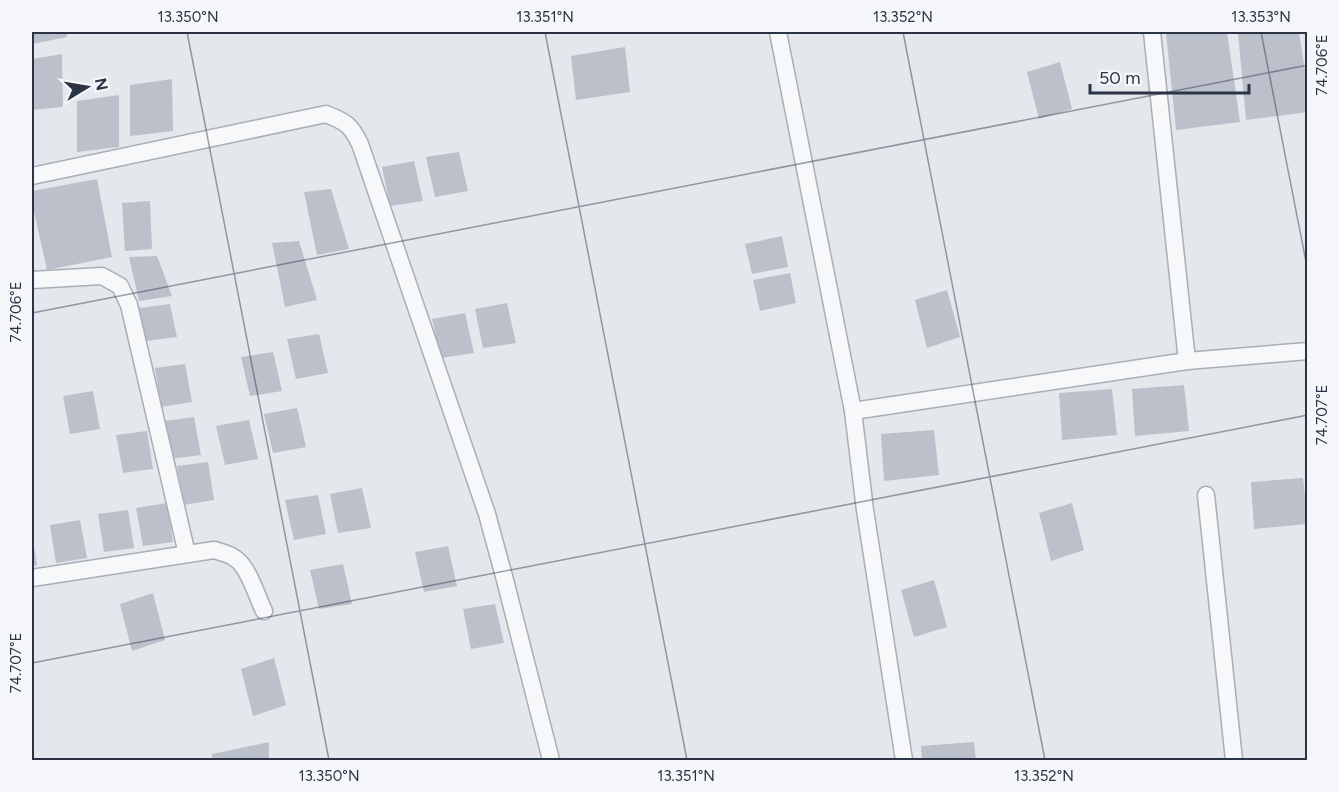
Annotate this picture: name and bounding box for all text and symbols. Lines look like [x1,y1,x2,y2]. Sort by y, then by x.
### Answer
text: 13.350°N [157,8,219,26]
text: 13.351°N [516,8,574,26]
text: 13.352°N [873,8,933,26]
text: 13.353°N [1231,8,1291,26]
text: 74.706°E [1313,34,1331,96]
north arrow [57,57,117,117]
scale bar [1090,57,1249,95]
text: 50 m [1099,67,1141,89]
text: N [91,76,112,92]
text: 74.706°E [7,281,25,343]
text: 74.707°E [1313,385,1331,445]
text: 74.707°E [7,633,25,693]
text: 13.350°N [298,767,360,785]
text: 13.351°N [657,767,715,785]
text: 13.352°N [1014,767,1074,785]

